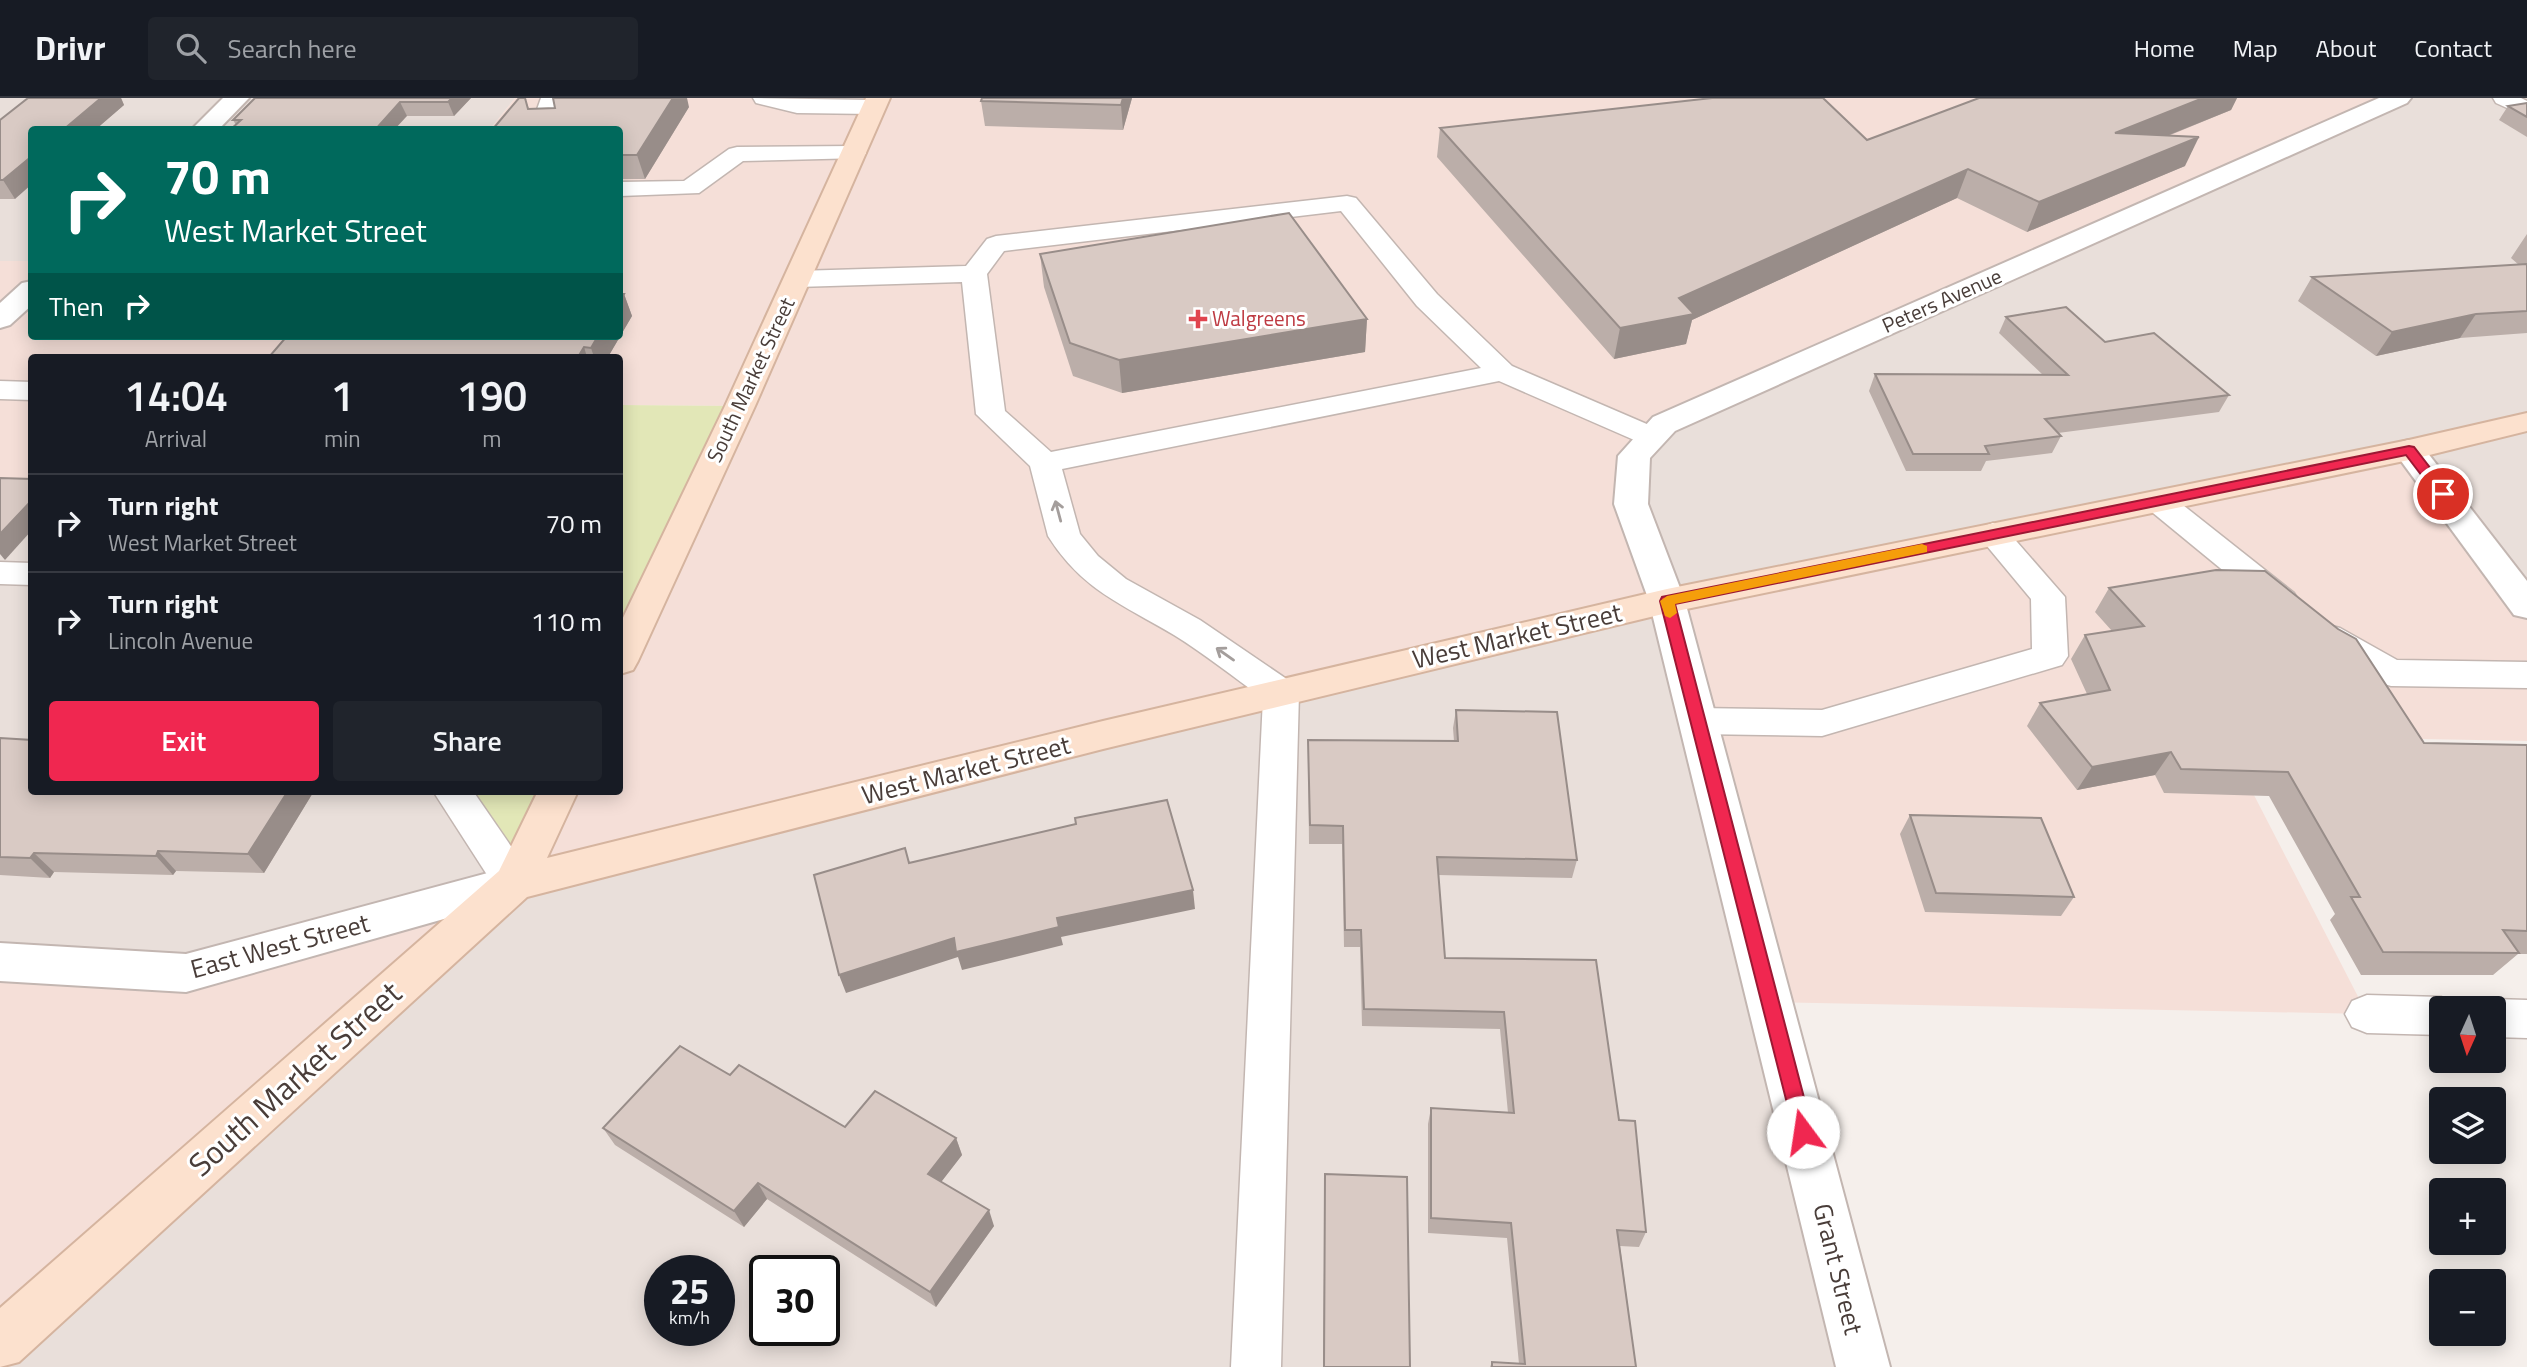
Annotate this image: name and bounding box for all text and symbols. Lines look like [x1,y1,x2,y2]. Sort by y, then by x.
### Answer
search box [148,17,638,80]
text: Drivr [35,23,106,73]
icon: search [172,29,210,67]
text: Search here [228,29,357,68]
text: Home [2134,30,2195,66]
text: Map [2233,30,2278,66]
text: About [2316,30,2376,66]
text: Contact [2414,30,2492,66]
text: 70 m [164,138,271,213]
icon: right [49,154,140,245]
text: West Market Street [164,206,427,254]
street label: Peters Avenue [1877,259,2007,341]
text: Then [49,287,104,326]
icon: right [118,287,156,325]
street label: South Market Street [698,291,803,467]
place label: Walgreens [1212,302,1306,334]
marker: Walgreens [1190,311,1206,327]
text: 14:04 [124,363,228,427]
text: 1 [331,363,354,427]
text: 190 [457,363,527,427]
text: Arrival [145,421,207,456]
text: min [324,421,361,456]
text: m [482,421,501,456]
pin [2413,464,2473,524]
icon: arrive [2424,475,2462,513]
text: Turn right [108,486,219,525]
one-way arrow [1050,500,1063,522]
icon: right [49,504,87,542]
text: 70 m [545,504,602,543]
text: West Market Street [108,525,297,560]
text: Turn right [108,584,219,623]
street label: West Market Street [1408,592,1625,679]
icon: right [49,602,87,640]
text: 110 m [531,602,602,641]
text: Lincoln Avenue [108,623,253,658]
one-way arrow [1216,647,1235,661]
button: Exit [49,701,319,781]
button: Share [333,701,602,781]
street label: West Market Street [858,725,1074,814]
street label: East West Street [186,903,374,988]
street label: South Market Street [177,969,412,1187]
north arrow [2429,996,2506,1073]
map controls [2429,996,2506,1346]
button: layers [2429,1087,2506,1164]
position arrow [1766,1095,1840,1169]
button: + [2429,1178,2506,1255]
street label: Grant Street [1803,1199,1874,1339]
speed limit sign: 30 [749,1255,840,1346]
text: 25 [670,1264,709,1318]
button: − [2429,1269,2506,1346]
text: km/h [669,1304,710,1331]

